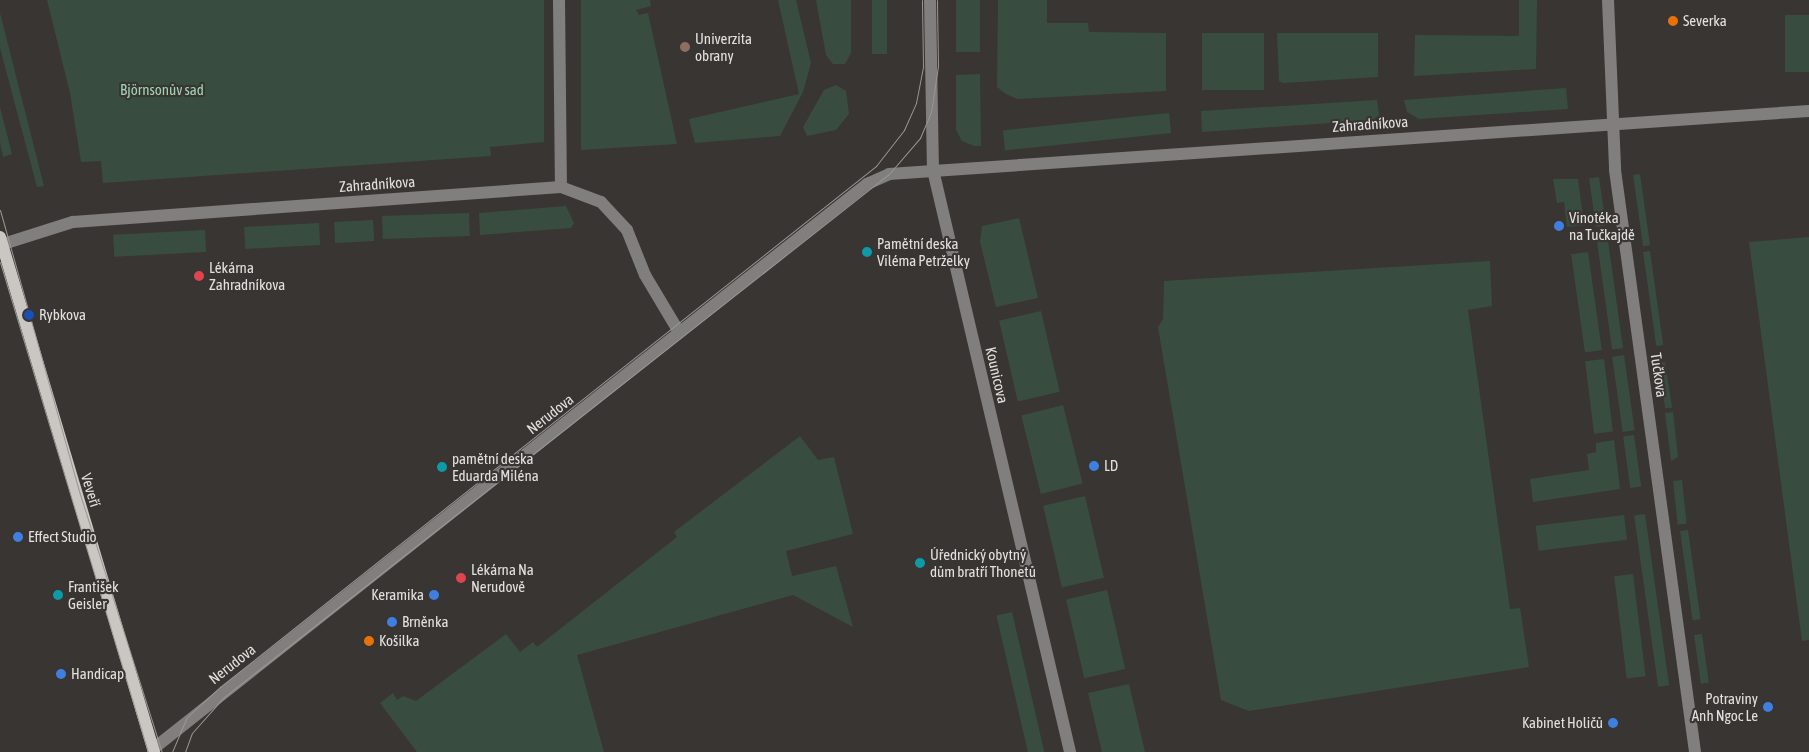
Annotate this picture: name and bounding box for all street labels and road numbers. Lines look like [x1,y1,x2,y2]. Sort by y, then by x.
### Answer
street label: Zahradníkova [1331,112,1409,136]
street label: Zahradníkova [338,172,416,196]
street label: Kounicova [982,345,1012,405]
street label: Tučkova [1647,352,1671,398]
street label: Nerudova [523,390,577,438]
street label: Veveří [77,471,105,509]
street label: Nerudova [205,640,259,688]

